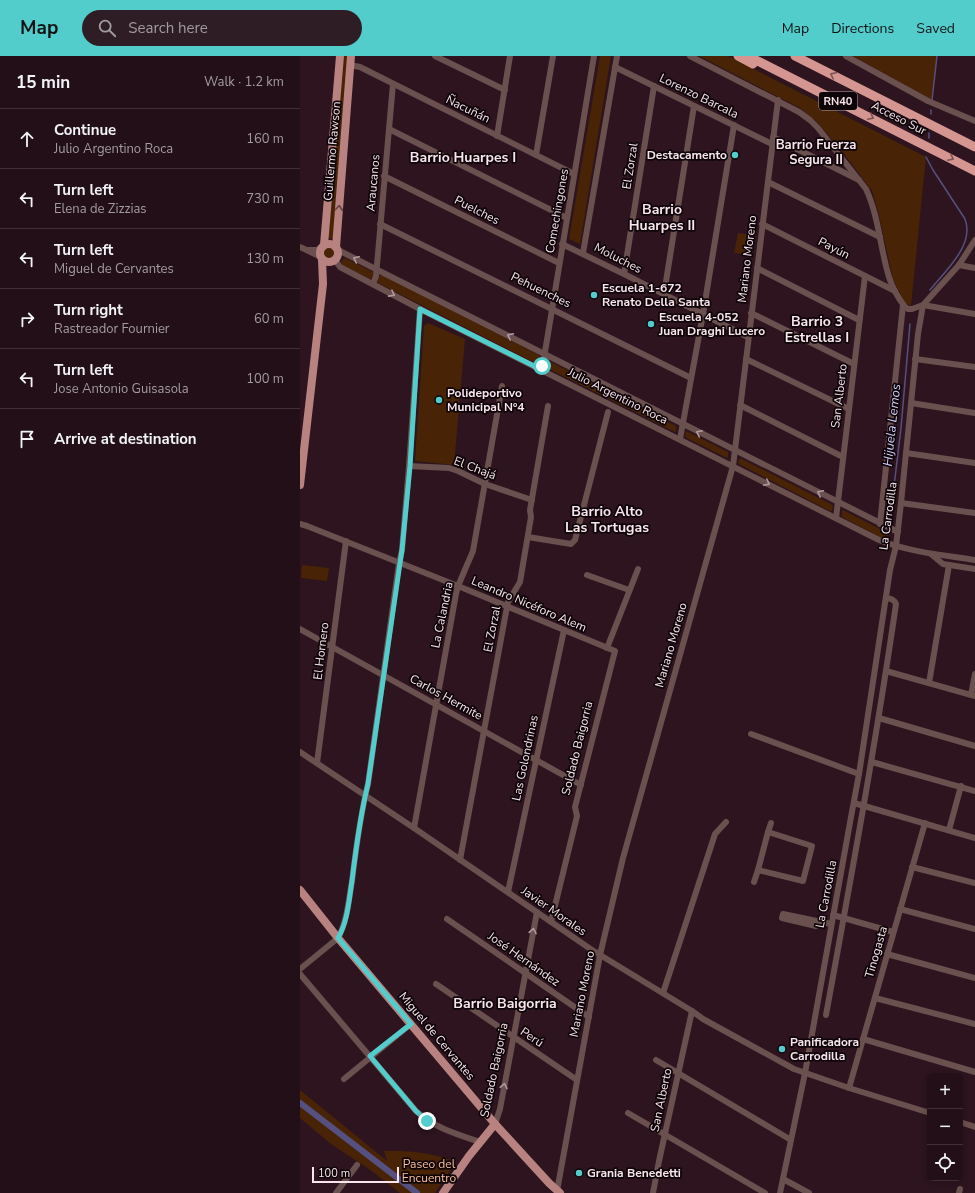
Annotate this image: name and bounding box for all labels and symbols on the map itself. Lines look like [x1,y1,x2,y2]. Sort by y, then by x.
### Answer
street label: Lorenzo Barcala [657,70,741,122]
one-way arrow [829,72,837,80]
street label: Ñacuñán [443,91,493,127]
road number: RN40 [819,92,857,110]
street label: Acceso Sur [869,97,930,139]
street label: Guillermo Rawson [320,101,344,201]
one-way arrow [866,113,874,120]
district label: Barrio Fuerza Segura II [776,136,856,169]
street label: El Zorzal [618,141,642,190]
place label: Destacamento [647,147,727,163]
district label: Barrio Huarpes I [410,148,516,167]
marker: Destacamento [730,150,740,160]
street label: Araucanos [363,154,383,212]
one-way arrow [947,154,955,161]
street label: Comechingones [542,167,572,255]
street label: Puelches [452,192,503,228]
district label: Barrio Huarpes II [629,200,695,235]
one-way arrow [334,205,343,211]
street label: Mariano Moreno [734,214,760,303]
street label: Payún [816,233,852,263]
street label: Moluches [591,239,645,277]
one-way arrow [353,256,361,264]
street label: Pehuenches [508,269,574,312]
place label: Escuela 1-672 Renato Della Santa [602,280,710,310]
one-way arrow [387,289,395,297]
marker: Escuela 1-672 Renato Della Santa [589,290,599,300]
place label: Escuela 4-052 Juan Draghi Lucero [658,309,765,339]
district label: Barrio 3 Estrellas I [785,312,849,347]
marker: Escuela 4-052 Juan Draghi Lucero [646,319,656,329]
one-way arrow [507,334,514,341]
route start [533,357,551,375]
street label: Julio Argentino Roca [565,363,671,428]
street label: San Alberto [827,363,851,429]
water label: Hijuela Lemos [879,383,905,467]
place label: Polideportivo Municipal Nº4 [447,385,524,415]
marker: Polideportivo Municipal Nº4 [434,395,444,405]
one-way arrow [696,430,703,438]
street label: El Chajá [452,453,498,483]
one-way arrow [763,479,771,486]
street label: La Carrodilla [875,481,901,551]
one-way arrow [817,490,824,498]
district label: Barrio Alto Las Tortugas [565,502,649,537]
street label: Leandro Nicéforo Alem [469,572,589,636]
street label: La Calandria [427,580,457,650]
street label: Mariano Moreno [651,600,691,689]
street label: El Zorzal [480,604,504,654]
street label: El Hornero [310,621,333,681]
street label: Carlos Hermite [407,670,485,724]
street label: Soldado Baigorria [558,699,596,797]
street label: Las Golondrinas [508,714,542,802]
street label: La Carrodilla [812,859,840,929]
street label: Javier Morales [517,882,590,940]
street label: Tinogasta [861,924,891,980]
street label: José Hernández [484,928,564,990]
one-way arrow [528,928,537,934]
street label: Mariano Moreno [566,949,598,1039]
street label: Miguel de Cervantes [395,989,479,1084]
district label: Barrio Baigorria [453,994,557,1013]
street label: Soldado Baigorria [476,1021,512,1119]
street label: Perú [517,1023,547,1051]
place label: Panificadora Carrodilla [790,1034,859,1064]
marker: Panificadora Carrodilla [777,1044,787,1054]
street label: San Alberto [646,1066,676,1133]
one-way arrow [499,1083,508,1090]
route end [418,1112,436,1130]
park label: Paseo del Encuentro [402,1156,457,1186]
scale bar [312,1165,399,1184]
place label: Grania Benedetti [587,1165,681,1181]
marker: Grania Benedetti [574,1168,584,1178]

